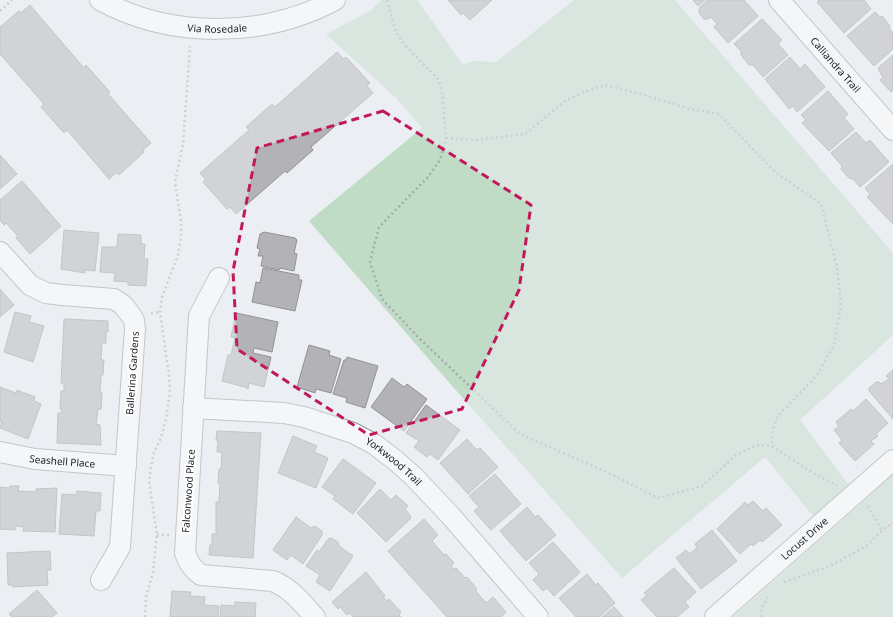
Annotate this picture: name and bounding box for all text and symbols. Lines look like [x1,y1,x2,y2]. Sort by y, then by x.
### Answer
street label: Via Rosedale [187,20,248,36]
street label: Calliandra Trail [807,34,864,95]
street label: Ballerina Gardens [122,331,142,415]
street label: Yorkwood Trail [363,434,425,488]
street label: Falconwood Place [178,448,198,533]
street label: Seashell Place [28,451,96,471]
street label: Locust Drive [778,514,831,563]

